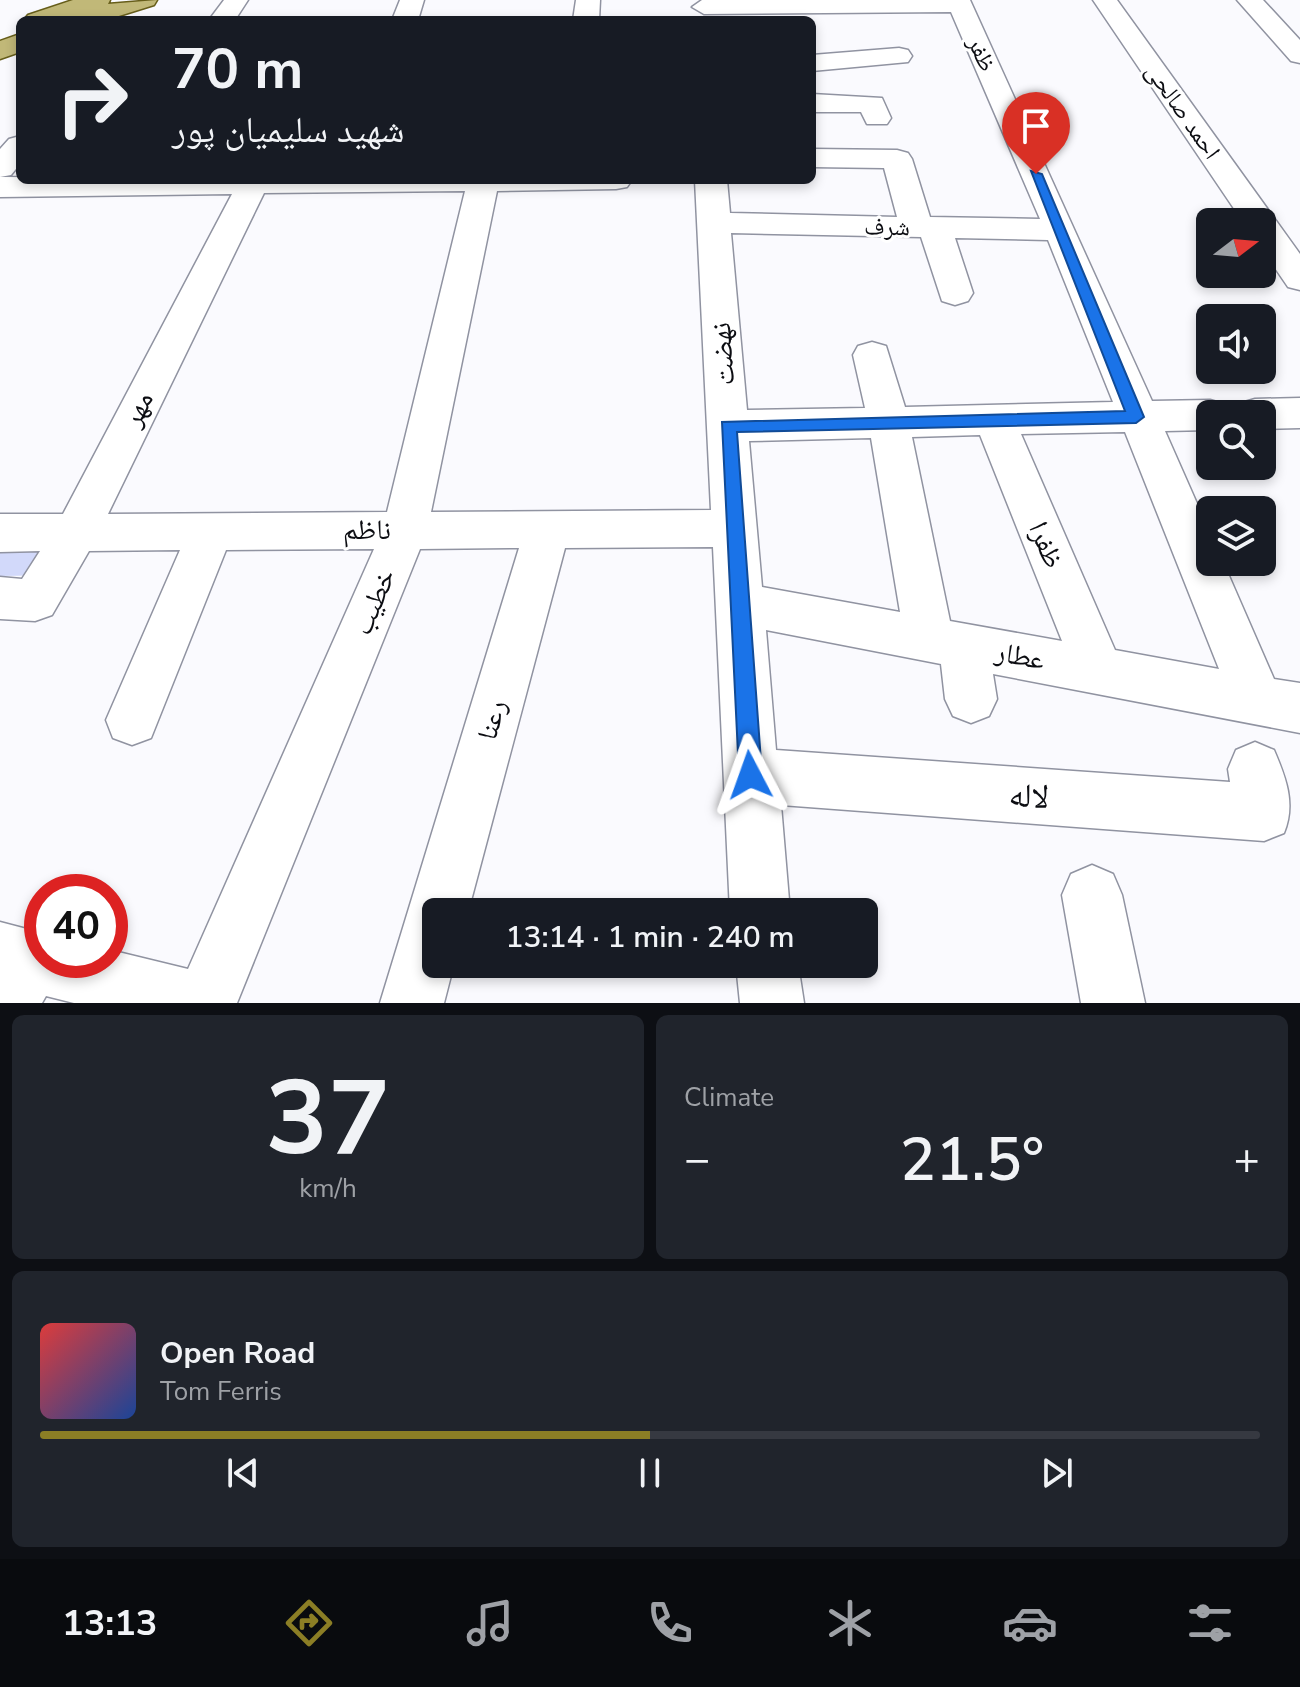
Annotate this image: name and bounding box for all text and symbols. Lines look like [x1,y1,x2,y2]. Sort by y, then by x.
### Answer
text: 70 m [172,31,303,108]
street label: ظفر [960,31,1004,76]
icon: right [40,48,144,152]
street label: احمد صالحی [1138,56,1228,166]
pin [1002,92,1070,174]
icon: arrive [1014,104,1058,148]
text: شهید سلیمیان پور [172,106,405,155]
north arrow [1196,208,1276,288]
map controls [1196,208,1276,576]
street label: شرف [864,211,910,243]
button: sound [1196,304,1276,384]
street label: نهضت [702,321,744,387]
street label: مهر [113,385,163,434]
button: search [1196,400,1276,480]
button: layers [1196,496,1276,576]
street label: ناظم [343,511,391,549]
street label: ظفرا [1019,516,1073,574]
street label: خطیب [343,563,405,641]
street label: عطار [991,632,1048,679]
street label: رعنا [468,695,516,745]
position arrow [708,733,792,817]
street label: لاله [1007,772,1051,820]
speed limit sign: 40 [24,874,128,978]
text: 13:14 · 1 min · 240 m [505,917,795,958]
text: 37 [266,1048,390,1190]
text: Climate [684,1080,774,1115]
text: 21.5° [900,1119,1044,1201]
text: − [684,1130,710,1190]
text: + [1234,1130,1260,1190]
text: km/h [299,1171,357,1206]
text: Open Road [160,1333,315,1374]
text: Tom Ferris [160,1374,282,1409]
icon: previous [221,1451,265,1495]
icon: pause [628,1451,672,1495]
icon: next [1035,1451,1079,1495]
icon: directions [281,1595,337,1651]
icon: music [462,1595,518,1651]
icon: phone [642,1595,698,1651]
icon: climate [822,1595,878,1651]
icon: car [1002,1595,1058,1651]
icon: filters [1182,1595,1238,1651]
text: 13:13 [62,1599,157,1648]

